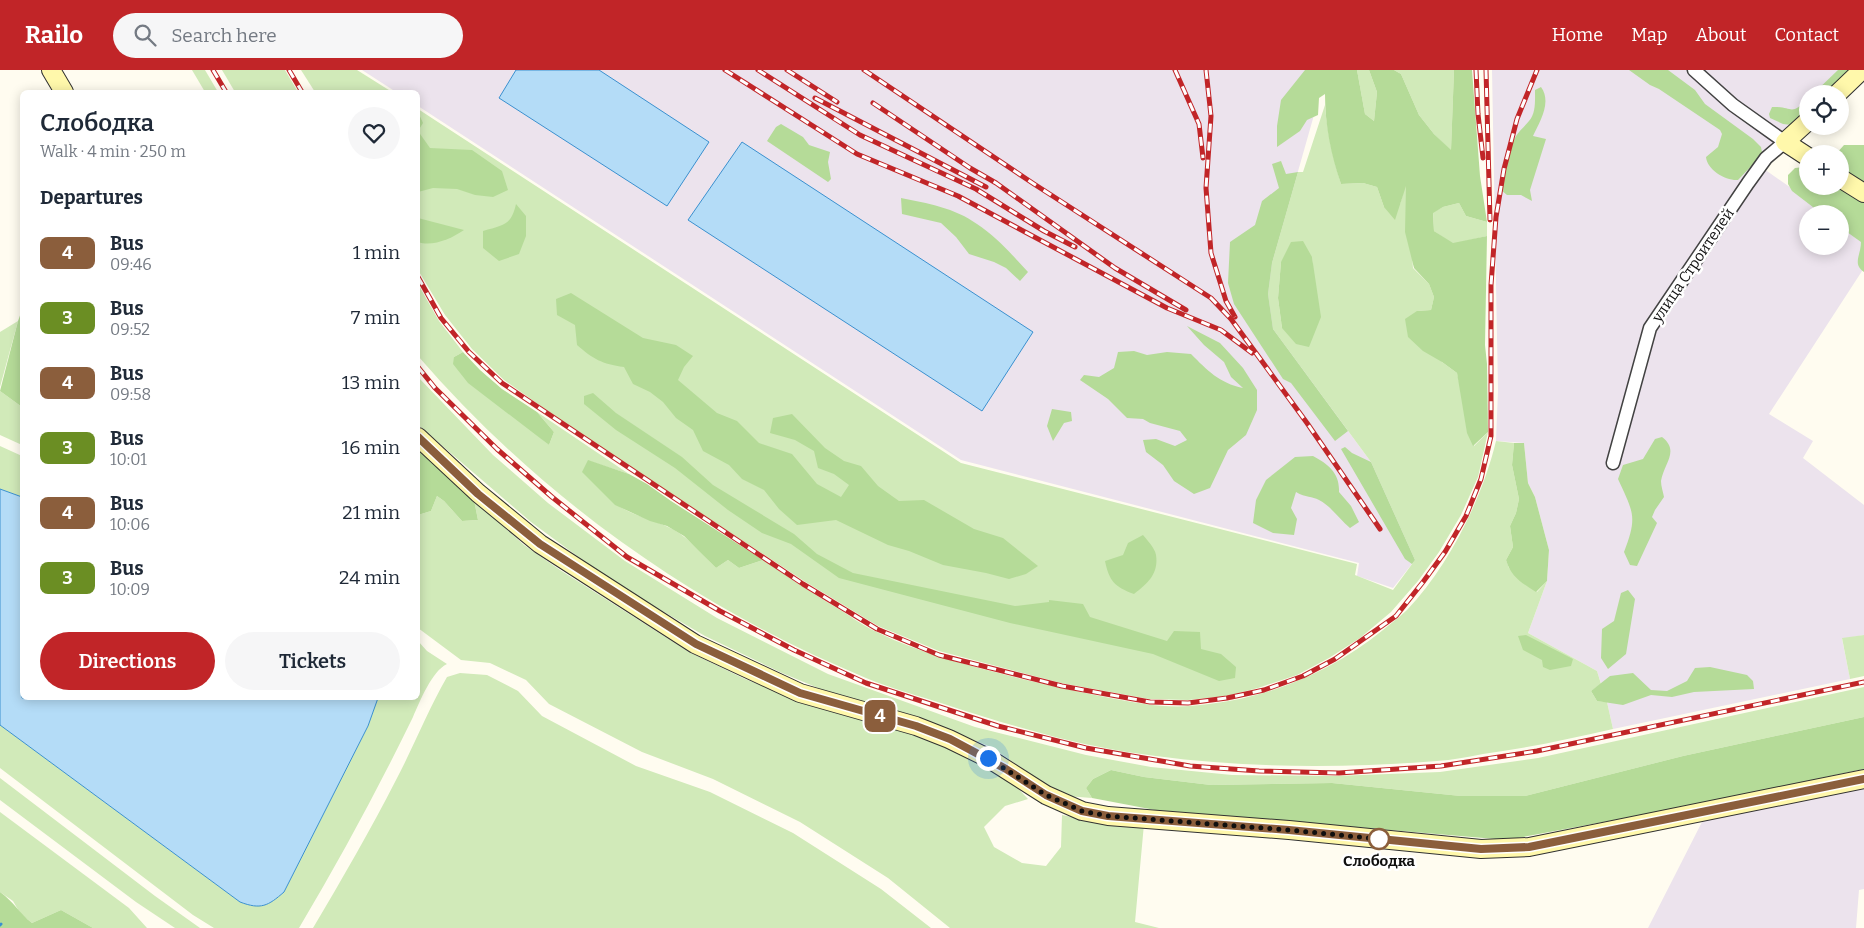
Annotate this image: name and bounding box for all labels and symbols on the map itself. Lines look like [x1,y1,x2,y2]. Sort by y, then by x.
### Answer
street label: улица Строителей [1648,205,1738,326]
line badge: 4 [864,700,896,732]
your location [976,746,1001,771]
marker: Слободка [1368,828,1390,850]
place label: Слободка [1343,852,1416,870]

